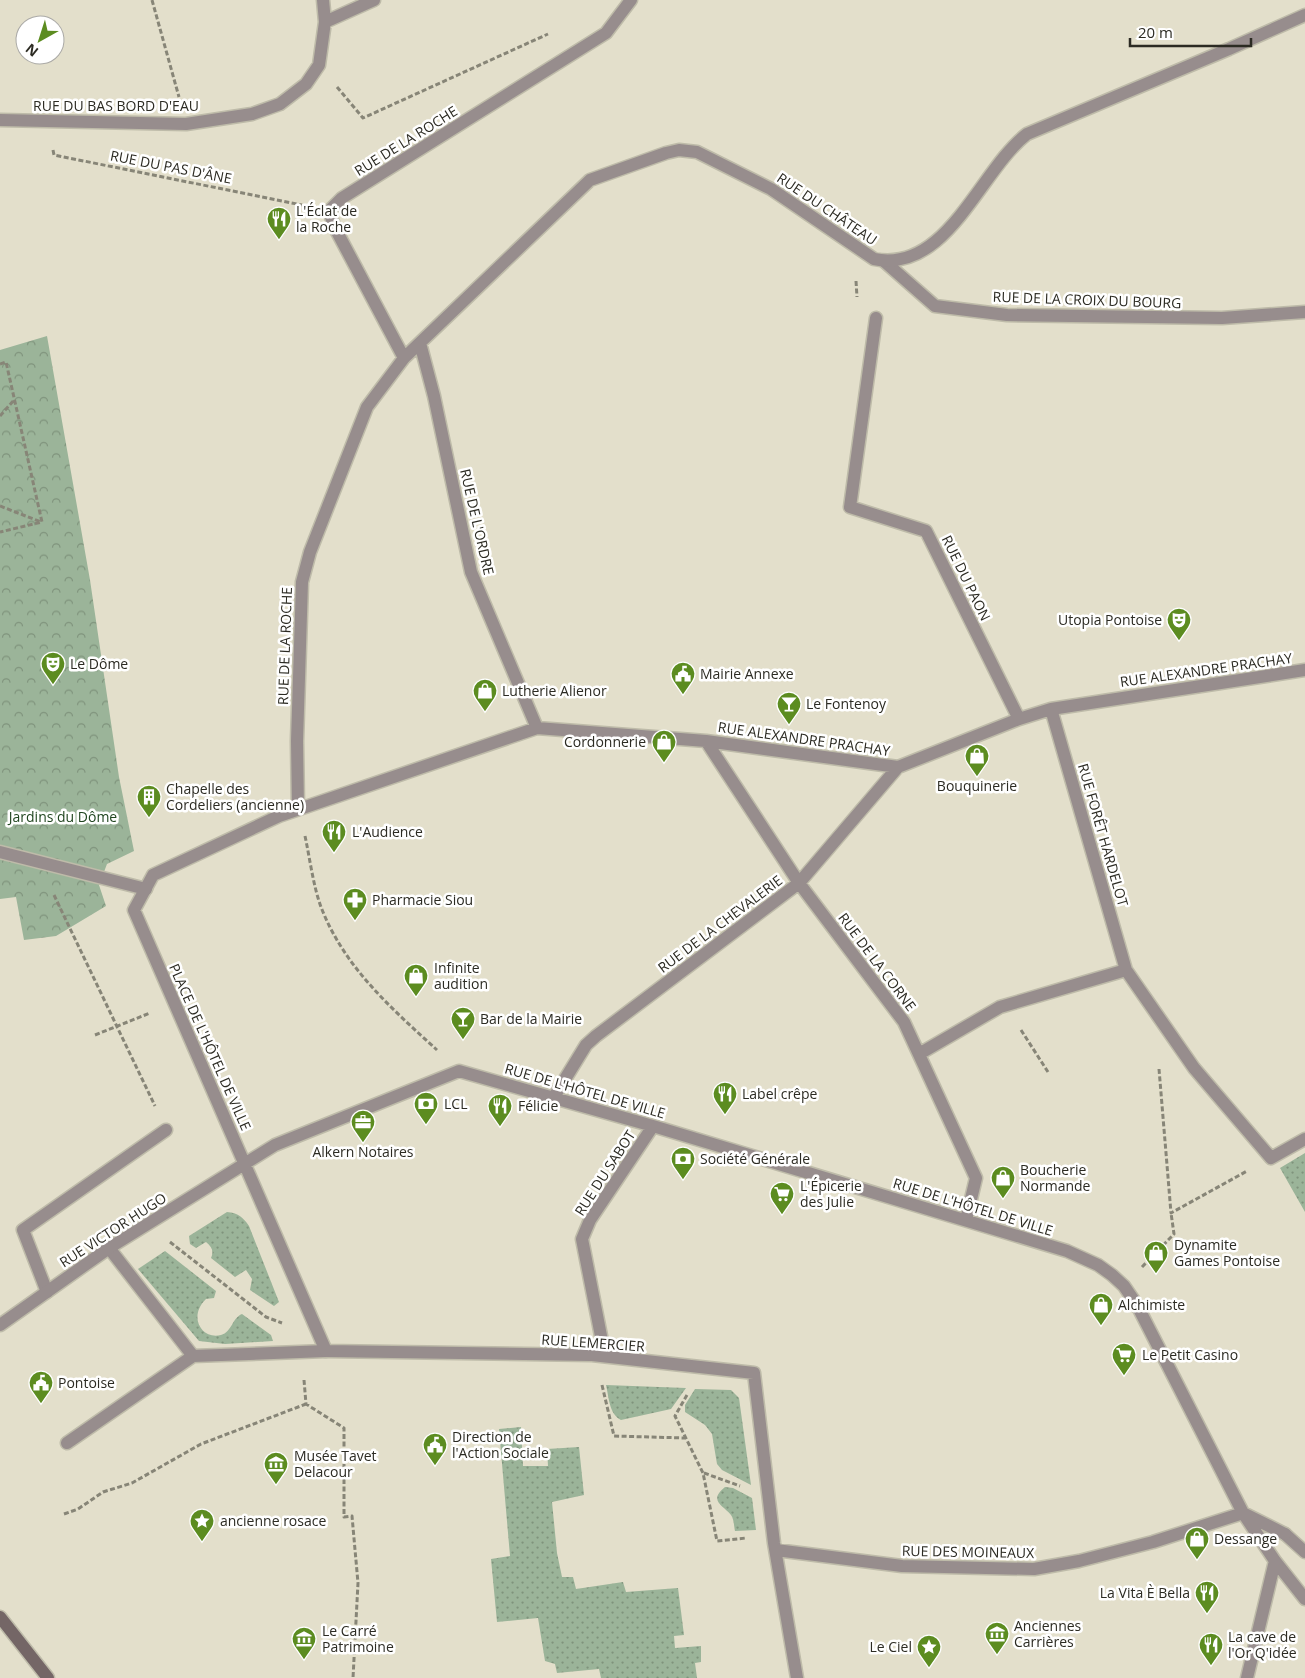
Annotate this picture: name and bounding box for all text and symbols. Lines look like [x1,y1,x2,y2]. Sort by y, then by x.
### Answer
north arrow [15,15,65,65]
scale bar [1130,15,1251,47]
text: 20 m [1138,22,1173,42]
text: N [21,40,42,61]
street label: RUE DU BAS BORD D'EAU [33,96,199,115]
street label: RUE DE LA ROCHE [351,101,461,180]
street label: RUE DU PAS D'ÂNE [109,145,233,188]
street label: RUE DU CHÂTEAU [774,168,881,249]
place label: L'Éclat de la Roche [296,201,357,236]
restaurant icon: L'Éclat de la Roche [266,206,292,240]
street label: RUE DE LA CROIX DU BOURG [992,287,1182,312]
street label: RUE DE L'ORDRE [456,467,499,577]
street label: RUE DU PAON [938,532,995,624]
street label: RUE DE LA ROCHE [273,587,296,705]
theatre icon: Utopia Pontoise [1166,607,1192,641]
place label: Utopia Pontoise [1058,610,1162,629]
street label: RUE ALEXANDRE PRACHAY [1119,648,1293,691]
theatre icon: Le Dôme [40,651,66,685]
place label: Le Dôme [70,654,128,673]
public building icon: Mairie Annexe [670,661,696,695]
place label: Mairie Annexe [700,664,794,683]
shop icon: Lutherie Alienor [472,678,498,712]
place label: Lutherie Alienor [502,681,607,700]
bar icon: Le Fontenoy [776,691,802,725]
place label: Le Fontenoy [806,694,887,713]
street label: RUE ALEXANDRE PRACHAY [717,717,892,760]
shop icon: Cordonnerie [651,729,677,763]
place label: Cordonnerie [564,732,646,751]
shop icon: Bouquinerie [964,743,990,777]
street label: RUE FORÊT HARDELOT [1074,761,1133,909]
place label: Bouquinerie [937,776,1017,795]
place label: Chapelle des Cordeliers (ancienne) [166,779,304,814]
building icon: Chapelle des Cordeliers (ancienne) [136,784,162,818]
park label: Jardins du Dôme [7,807,117,826]
restaurant icon: L'Audience [321,819,347,853]
place label: L'Audience [352,822,423,841]
street label: RUE DE LA CHEVALERIE [654,871,786,977]
pharmacy icon: Pharmacie Siou [342,887,368,921]
place label: Pharmacie Siou [372,890,473,909]
street label: RUE DE LA CORNE [834,909,921,1015]
place label: Infinite audition [434,958,488,993]
street label: PLACE DE L'HÔTEL DE VILLE [165,960,256,1133]
shop icon: Infinite audition [403,963,429,997]
bar icon: Bar de la Mairie [450,1006,476,1040]
place label: Bar de la Mairie [480,1009,582,1028]
street label: RUE DE L'HÔTEL DE VILLE [503,1058,668,1123]
restaurant icon: Label crêpe [712,1081,738,1115]
place label: Label crêpe [742,1084,818,1103]
bank icon: LCL [413,1091,439,1125]
restaurant icon: Félicie [487,1093,513,1127]
place label: LCL [444,1094,467,1113]
place label: Félicie [518,1096,558,1115]
office icon: Alkern Notaires [350,1109,376,1143]
street label: RUE DU SABOT [570,1126,640,1219]
place label: Alkern Notaires [312,1142,414,1161]
bank icon: Société Générale [670,1146,696,1180]
place label: Société Générale [700,1149,810,1168]
place label: Boucherie Normande [1020,1160,1091,1195]
shop icon: Boucherie Normande [990,1165,1016,1199]
street label: RUE DE L'HÔTEL DE VILLE [891,1173,1055,1240]
place label: L'Épicerie des Julie [800,1176,862,1211]
supermarket icon: L'Épicerie des Julie [769,1181,795,1215]
street label: RUE VICTOR HUGO [56,1188,170,1271]
place label: Dynamite Games Pontoise [1174,1235,1280,1270]
shop icon: Dynamite Games Pontoise [1143,1240,1169,1274]
shop icon: Alchimiste [1088,1292,1114,1326]
place label: Alchimiste [1118,1295,1185,1314]
street label: RUE LEMERCIER [541,1329,646,1356]
supermarket icon: Le Petit Casino [1111,1342,1137,1376]
place label: Le Petit Casino [1142,1345,1238,1364]
public building icon: Pontoise [28,1370,54,1404]
place label: Pontoise [58,1373,115,1392]
place label: Direction de l'Action Sociale [452,1427,549,1462]
public building icon: Direction de l'Action Sociale [422,1432,448,1466]
place label: Musée Tavet Delacour [294,1446,377,1481]
museum icon: Musée Tavet Delacour [263,1451,289,1485]
place icon: ancienne rosace [189,1508,215,1542]
place label: ancienne rosace [220,1511,326,1530]
shop icon: Dessange [1184,1526,1210,1560]
place label: Dessange [1214,1529,1277,1548]
street label: RUE DES MOINEAUX [902,1541,1035,1562]
restaurant icon: La Vita È Bella [1194,1580,1220,1614]
place label: La Vita È Bella [1100,1583,1190,1602]
place label: Anciennes Carrières [1014,1616,1082,1651]
place label: Le Carré Patrimoine [322,1621,394,1656]
museum icon: Anciennes Carrières [984,1621,1010,1655]
museum icon: Le Carré Patrimoine [291,1626,317,1660]
place label: La cave de l'Or Q'idée [1228,1627,1297,1662]
restaurant icon: La cave de l'Or Q'idée [1198,1632,1224,1666]
place icon: Le Ciel [916,1634,942,1668]
place label: Le Ciel [869,1637,912,1656]

